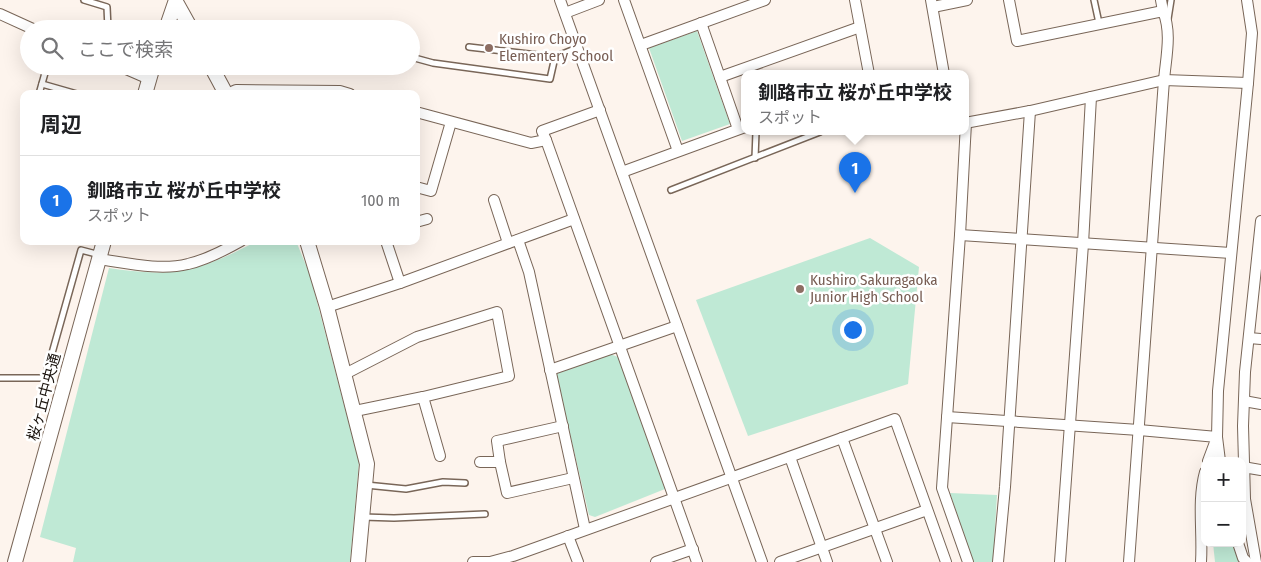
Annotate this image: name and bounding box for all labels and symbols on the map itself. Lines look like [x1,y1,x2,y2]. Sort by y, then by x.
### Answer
place label: Kushiro Choyo Elementery School [499,30,613,65]
marker: Kushiro Choyo Elementery School [483,42,495,54]
pin: 1 [839,152,871,193]
place label: Kushiro Sakuragaoka Junior High School [810,271,938,306]
marker: Kushiro Sakuragaoka Junior High School [794,283,806,295]
your location [840,317,866,343]
street label: 桜ヶ丘中央通 [24,351,64,443]

